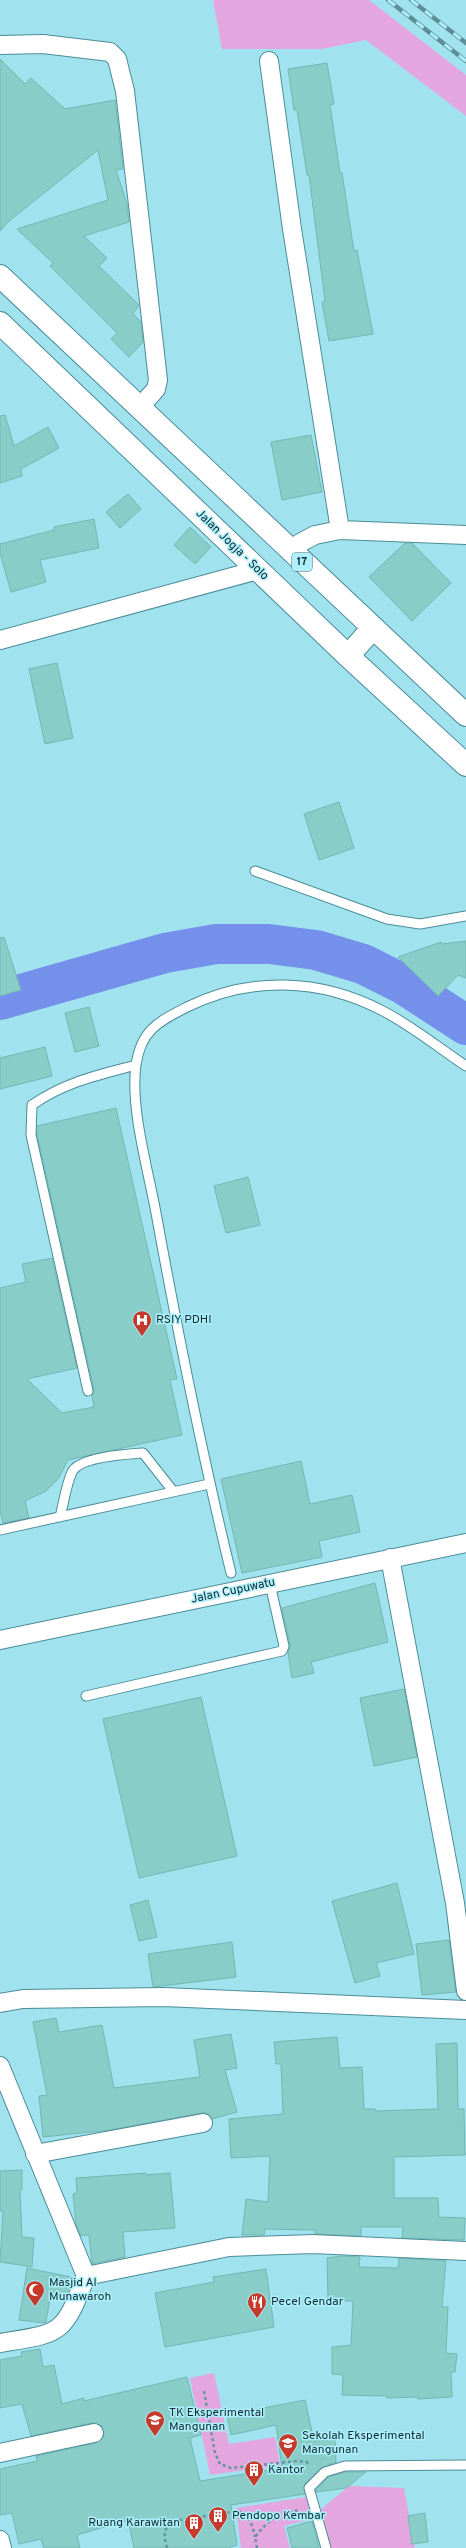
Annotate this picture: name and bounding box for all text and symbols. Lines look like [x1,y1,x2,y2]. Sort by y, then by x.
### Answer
street label: Jalan Jogja - Solo [192,506,272,584]
road number: 17 [292,553,312,571]
hospital icon: RSIY PDHI [131,1309,153,1337]
place label: RSIY PDHI [156,1312,212,1328]
street label: Jalan Cupuwatu [189,1574,277,1608]
place label: Masjid Al Munawaroh [49,2275,111,2305]
mosque icon: Masjid Al Munawaroh [24,2279,46,2307]
restaurant icon: Pecel Gendar [246,2291,268,2319]
place label: Pecel Gendar [271,2294,344,2310]
place label: TK Eksperimental Mangunan [169,2405,264,2435]
school or university icon: TK Eksperimental Mangunan [144,2409,166,2437]
place label: Sekolah Eksperimental Mangunan [302,2428,425,2458]
school or university icon: Sekolah Eksperimental Mangunan [277,2432,299,2460]
building icon: Kantor [243,2459,265,2487]
place label: Kantor [268,2462,305,2478]
building icon: Pendopo Kembar [207,2505,229,2533]
place label: Pendopo Kembar [232,2508,326,2524]
building icon: Ruang Karawitan [183,2512,205,2540]
place label: Ruang Karawitan [88,2515,180,2531]

